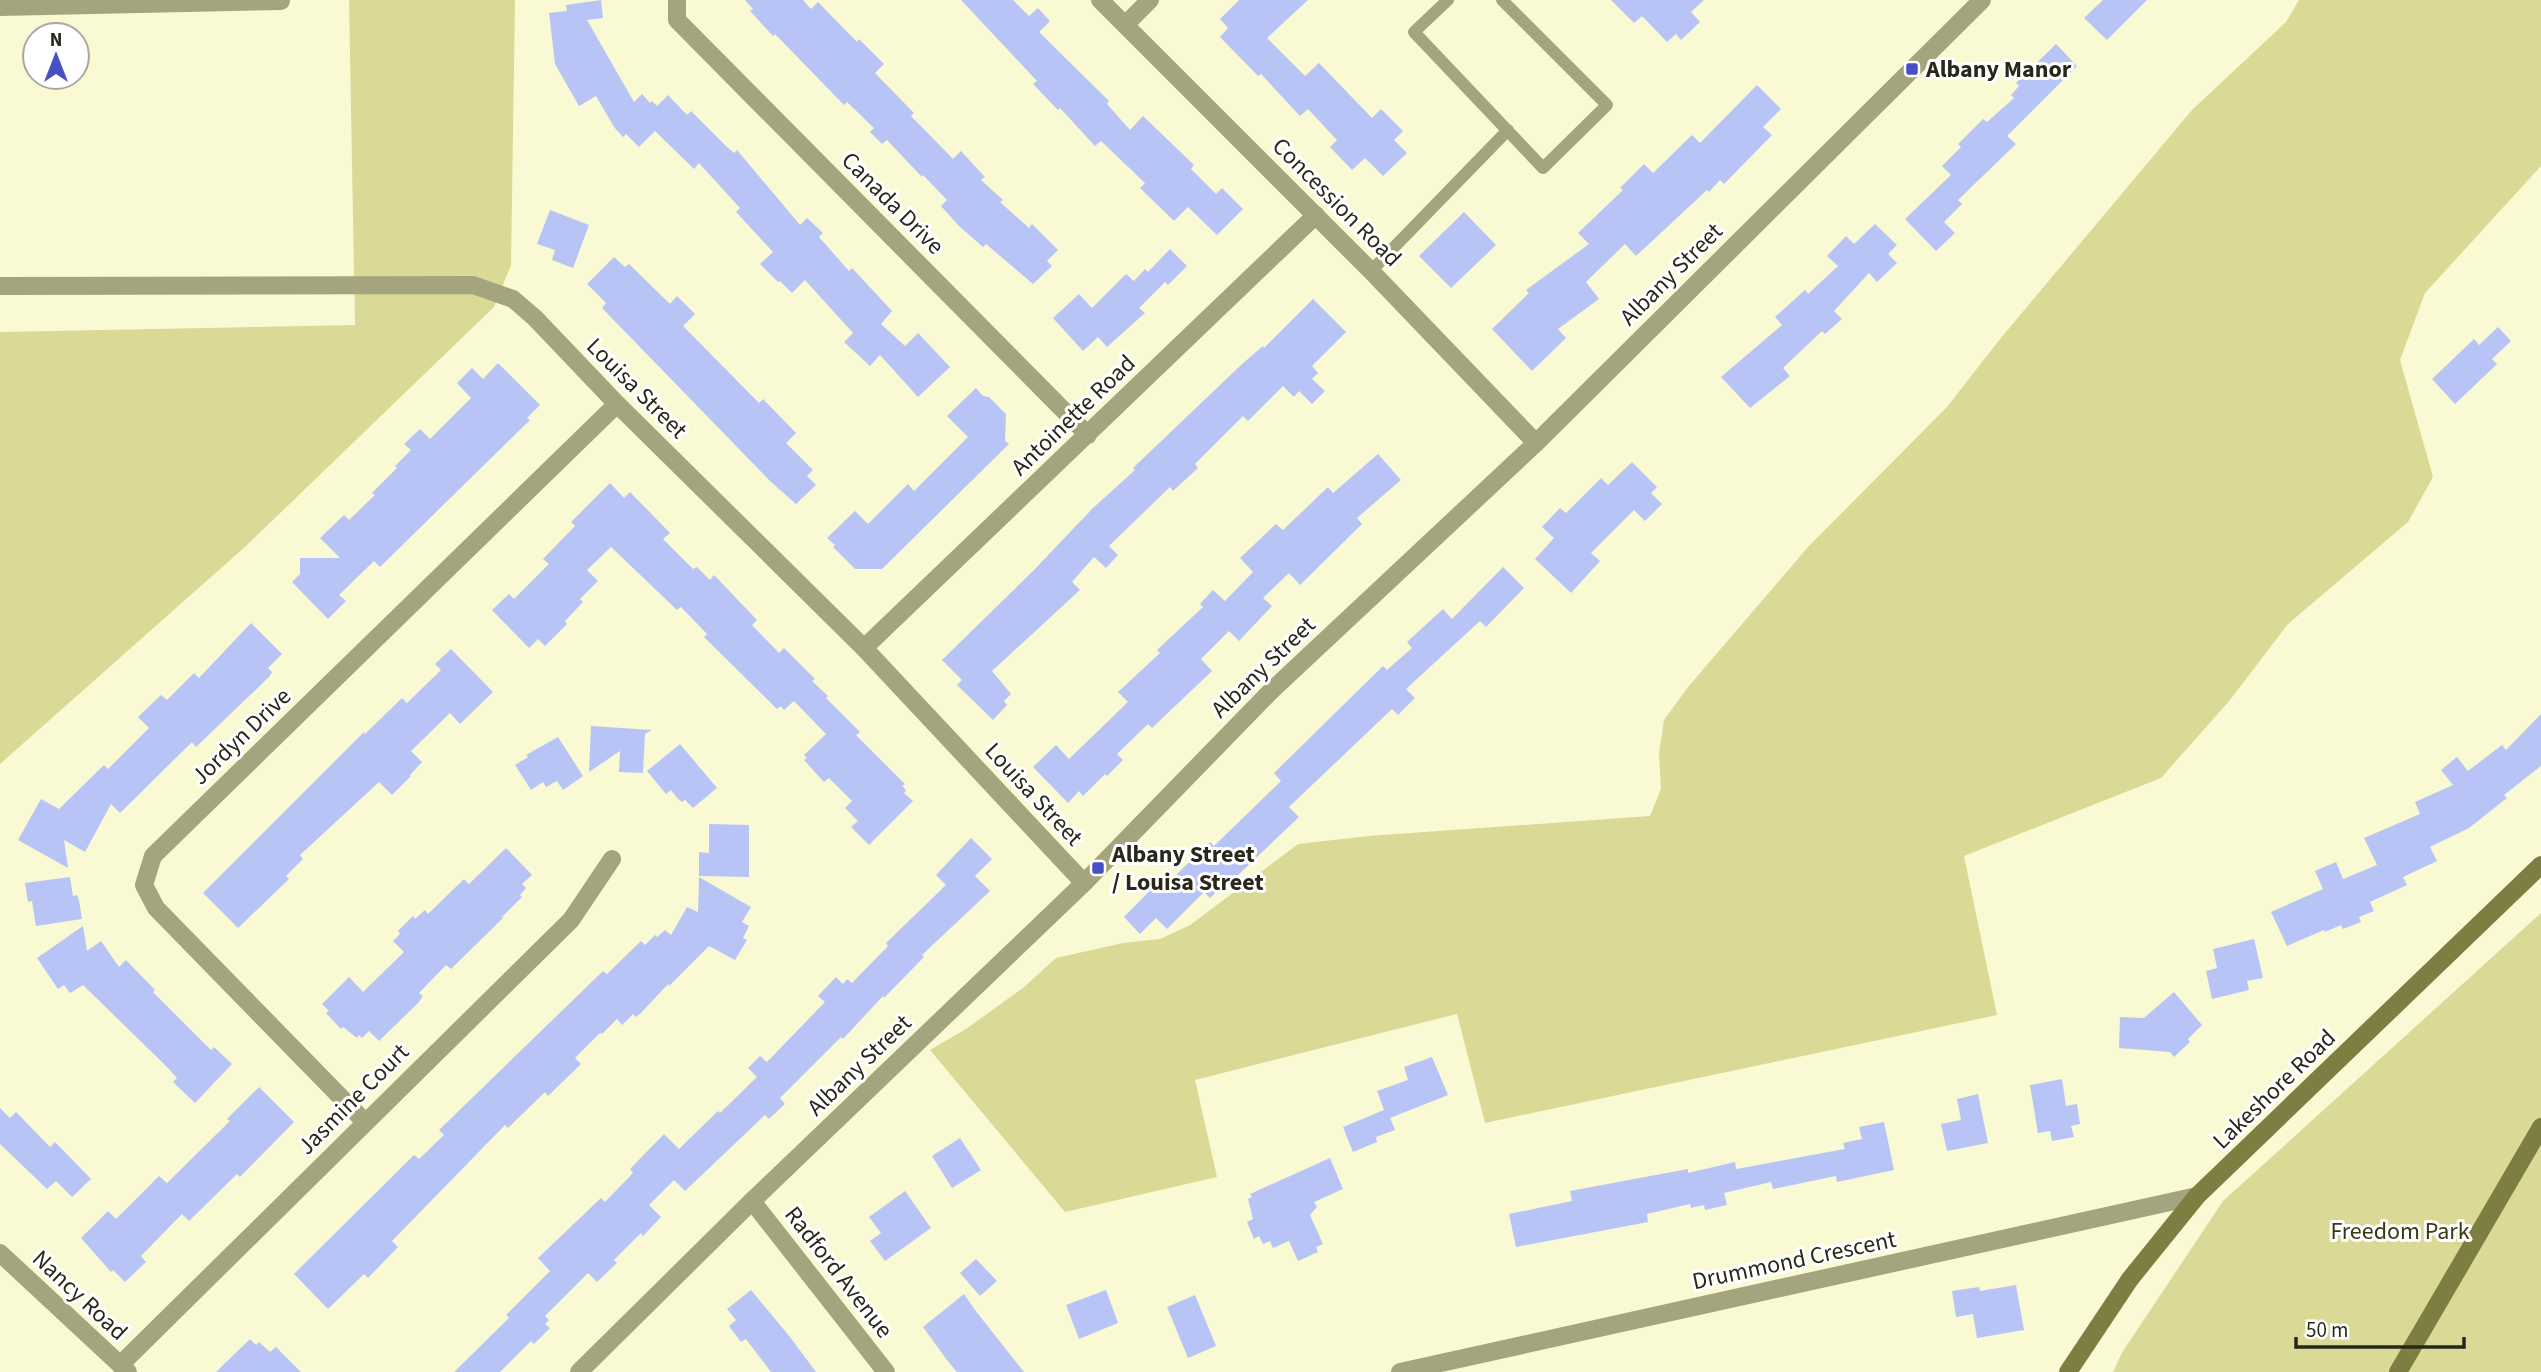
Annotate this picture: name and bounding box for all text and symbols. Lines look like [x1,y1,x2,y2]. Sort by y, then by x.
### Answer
north arrow [21,21,91,91]
text: N [50,27,62,54]
place label: Albany Manor [1925,52,2072,87]
marker: Albany Manor [1904,61,1920,77]
street label: Concession Road [1264,130,1409,275]
street label: Canada Drive [833,144,952,263]
street label: Albany Street [1612,215,1731,334]
street label: Louisa Street [578,330,695,447]
street label: Antoinette Road [1003,347,1144,484]
street label: Albany Street [1203,608,1324,726]
street label: Jordyn Drive [183,680,299,793]
street label: Louisa Street [976,735,1091,854]
place label: Albany Street / Louisa Street [1111,837,1264,900]
marker: Albany Street / Louisa Street [1090,860,1106,876]
street label: Albany Street [799,1006,920,1124]
street label: Lakeshore Road [2205,1021,2344,1157]
street label: Jasmine Court [290,1036,417,1163]
street label: Radford Avenue [776,1199,901,1346]
park label: Freedom Park [2330,1214,2470,1249]
street label: Drummond Crescent [1689,1222,1899,1299]
street label: Nancy Road [24,1242,135,1349]
scale bar [2296,1306,2464,1350]
text: 50 m [2306,1315,2348,1345]

